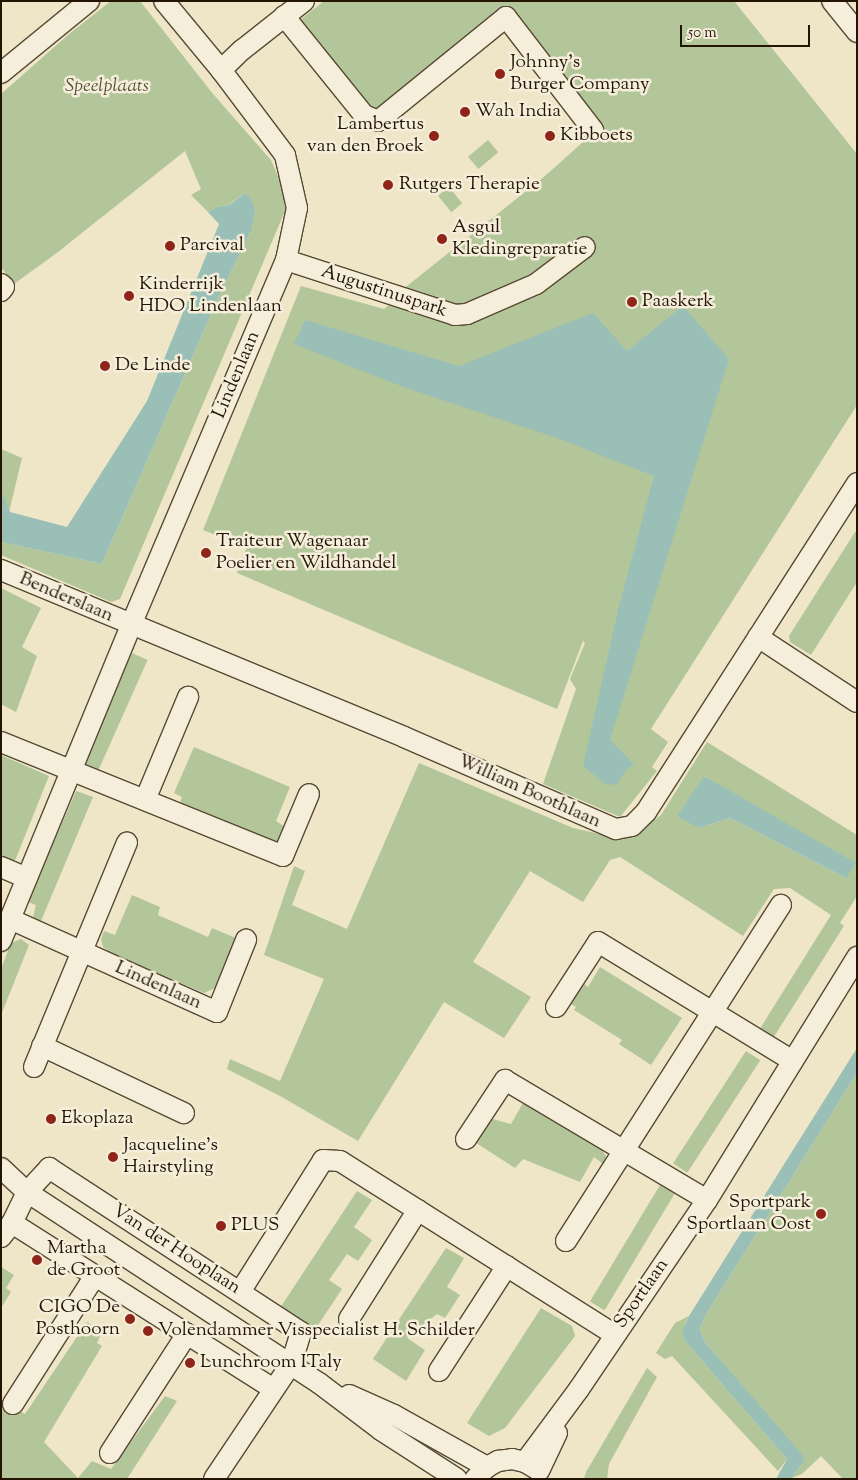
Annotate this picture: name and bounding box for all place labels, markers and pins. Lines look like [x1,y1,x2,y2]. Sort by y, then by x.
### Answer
place label: Johnny's Burger Company [510,52,649,96]
marker: Johnny's Burger Company [494,68,506,80]
place label: Wah India [475,101,561,123]
marker: Wah India [459,106,471,118]
place label: Lambertus van den Broek [307,114,424,158]
place label: Kibboets [560,125,633,147]
marker: Lambertus van den Broek [428,130,440,142]
marker: Kibboets [544,130,556,142]
place label: Rutgers Therapie [399,174,540,196]
marker: Rutgers Therapie [381,178,395,192]
place label: Asgul Kledingreparatie [452,217,587,261]
marker: Asgul Kledingreparatie [436,233,448,245]
place label: Parcival [180,235,244,257]
marker: Parcival [164,240,176,252]
place label: Kinderrijk HDO Lindenlaan [139,274,282,318]
marker: Kinderrijk HDO Lindenlaan [123,290,135,302]
place label: Paaskerk [642,291,714,313]
marker: Paaskerk [626,296,638,308]
place label: De Linde [115,355,190,377]
marker: De Linde [99,360,111,372]
place label: Traiteur Wagenaar Poelier en Wildhandel [216,531,397,575]
marker: Traiteur Wagenaar Poelier en Wildhandel [200,547,212,559]
place label: Ekoplaza [61,1108,134,1130]
marker: Ekoplaza [45,1113,57,1125]
place label: Jacqueline's Hairstyling [123,1135,218,1179]
marker: Jacqueline's Hairstyling [107,1151,119,1163]
place label: Sportpark Sportlaan Oost [686,1192,811,1236]
marker: Sportpark Sportlaan Oost [815,1208,827,1220]
place label: PLUS [231,1215,279,1237]
marker: PLUS [215,1220,227,1232]
place label: Martha de Groot [47,1238,120,1282]
marker: Martha de Groot [31,1254,43,1266]
place label: CIGO De Posthoorn [36,1297,120,1341]
marker: CIGO De Posthoorn [124,1313,136,1325]
place label: Volendammer Visspecialist H. Schilder [158,1320,475,1342]
marker: Volendammer Visspecialist H. Schilder [142,1325,154,1337]
place label: Lunchroom ITaly [200,1352,342,1374]
marker: Lunchroom ITaly [184,1357,196,1369]

